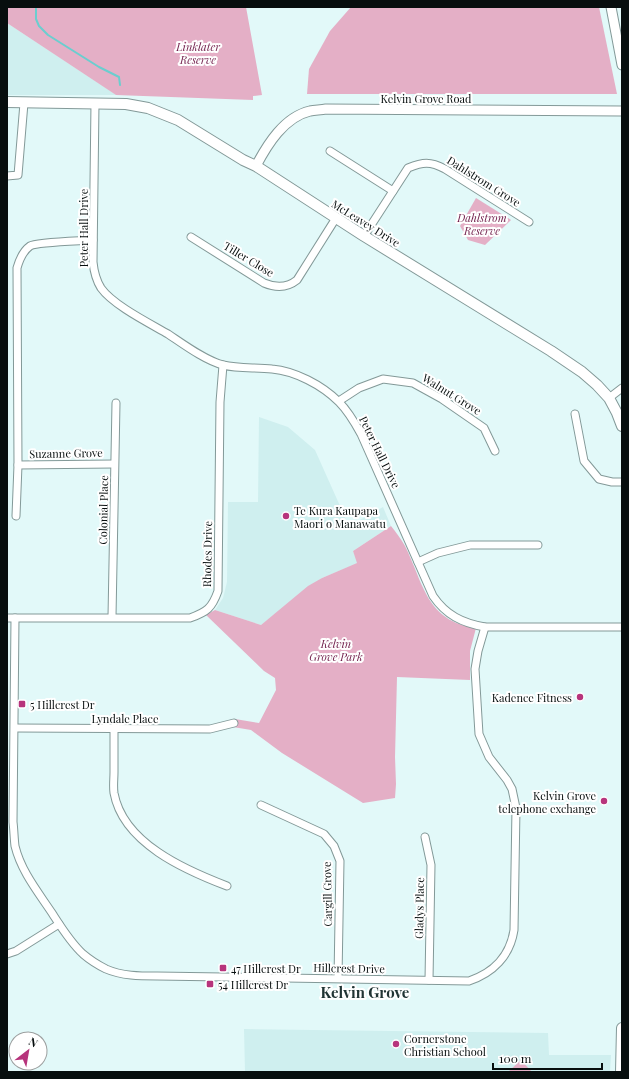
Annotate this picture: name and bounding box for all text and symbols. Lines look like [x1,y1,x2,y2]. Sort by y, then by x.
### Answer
park label: Linklater Reserve [175,39,220,67]
street label: Kelvin Grove Road [381,91,472,106]
street label: Dahlstrom Grove [444,152,524,210]
street label: Peter Hall Drive [76,188,91,267]
street label: McLeavey Drive [329,196,403,250]
park label: Dahlstrom Reserve [456,210,507,238]
street label: Tiller Close [221,238,277,280]
street label: Walnut Grove [419,369,485,418]
street label: Peter Hall Drive [356,413,404,491]
street label: Suzanne Grove [29,445,103,461]
street label: Colonial Place [95,475,111,545]
place label: Te Kura Kaupapa Maori o Manawatu [294,503,386,531]
marker: Te Kura Kaupapa Maori o Manawatu [281,511,291,521]
street label: Rhodes Drive [199,520,215,587]
park label: Kelvin Grove Park [309,636,363,664]
place label: Kadence Fitness [492,690,572,705]
marker: Kadence Fitness [575,692,585,702]
place label: 5 Hillcrest Dr [30,697,95,712]
marker: 5 Hillcrest Dr [17,699,27,709]
street label: Lyndale Place [91,711,159,726]
place label: Kelvin Grove telephone exchange [498,788,596,816]
marker: Kelvin Grove telephone exchange [599,796,609,806]
street label: Cargill Grove [319,861,335,927]
street label: Gladys Place [411,877,427,939]
street label: Hillcrest Drive [313,960,385,976]
place label: 47 Hillcrest Dr [231,961,301,976]
marker: 47 Hillcrest Dr [218,963,228,973]
place label: 54 Hillcrest Dr [218,977,288,992]
marker: 54 Hillcrest Dr [205,979,215,989]
district label: Kelvin Grove [321,982,410,1002]
north arrow [8,1031,48,1071]
place label: Cornerstone Christian School [404,1031,486,1059]
text: N [26,1034,41,1051]
marker: Cornerstone Christian School [391,1039,401,1049]
scale bar [493,1045,602,1071]
text: 100 m [499,1050,532,1066]

